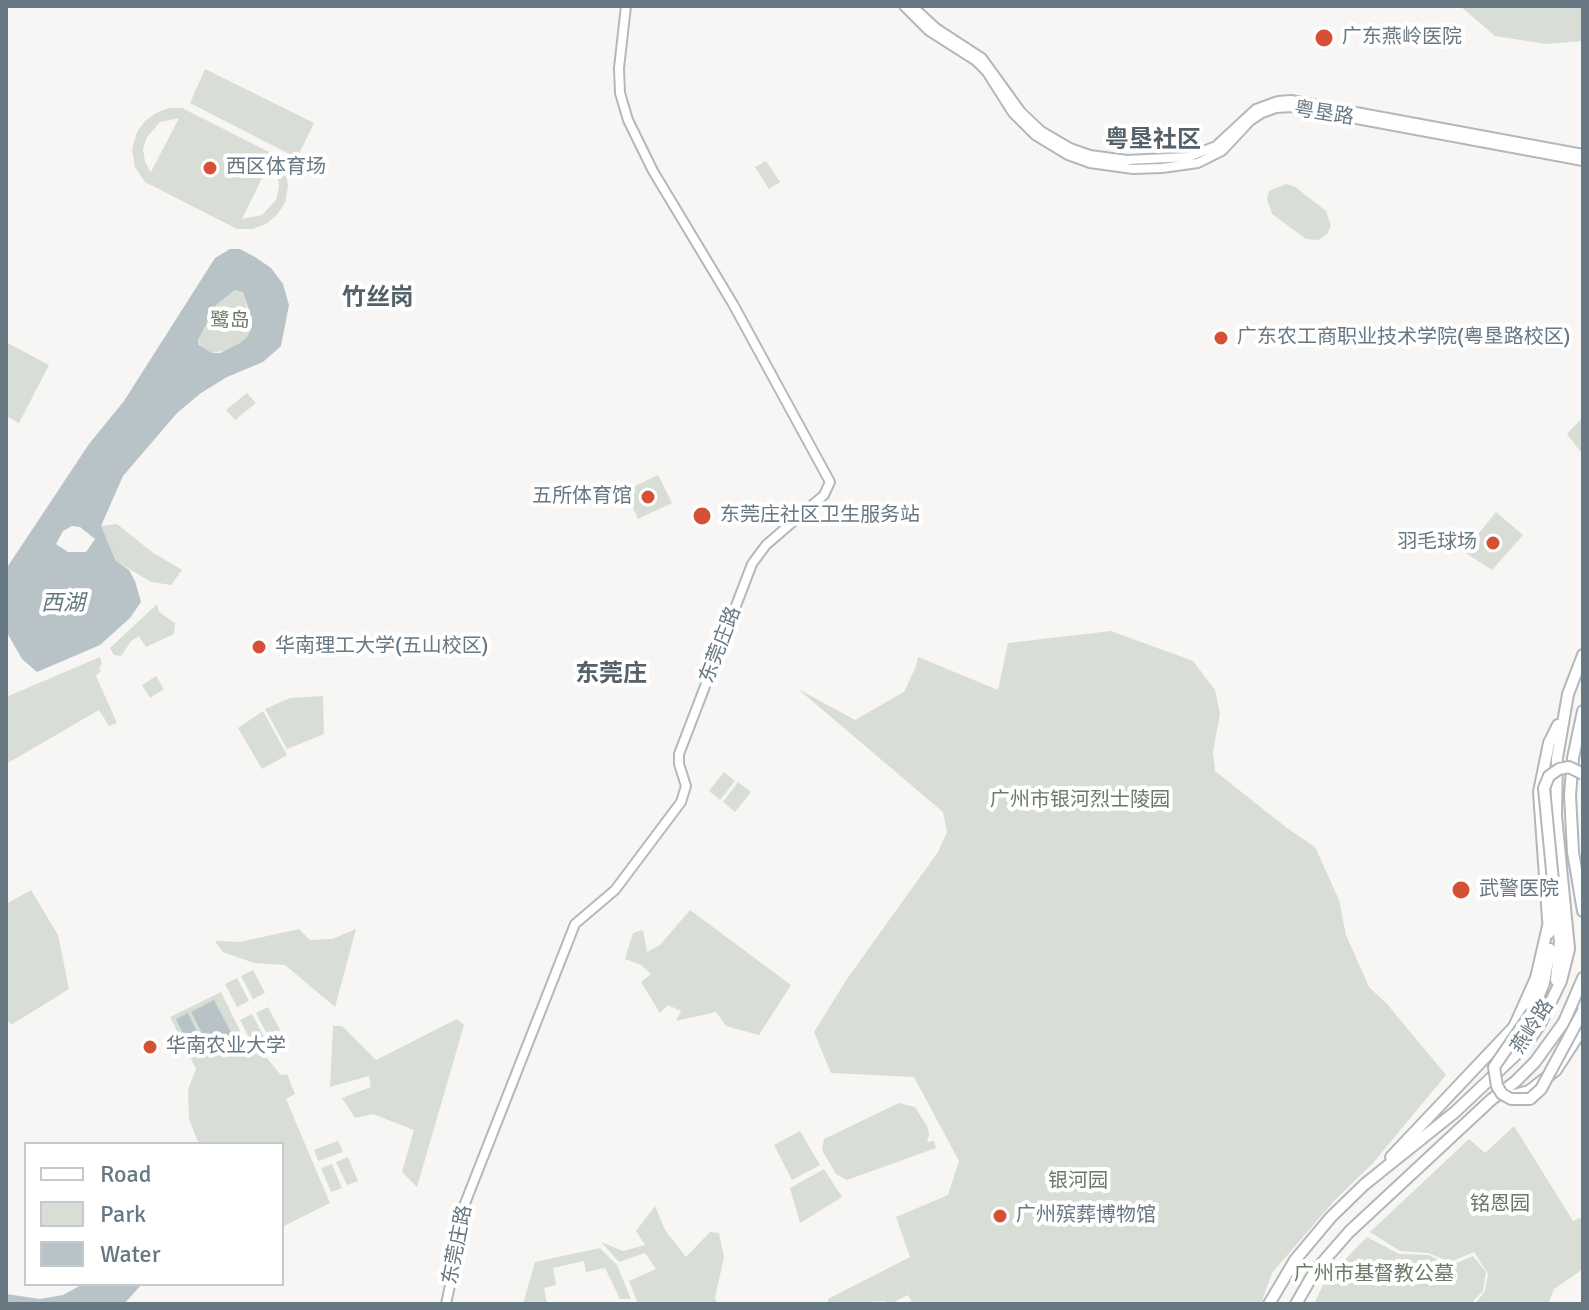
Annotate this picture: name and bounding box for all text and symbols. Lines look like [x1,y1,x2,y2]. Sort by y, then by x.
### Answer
place label: 广东燕岭医院 [1342,26,1462,50]
marker: 广东燕岭医院 [1313,27,1335,49]
street label: 粤垦路 [1292,97,1356,131]
district label: 粤垦社区 [1105,127,1201,155]
place label: 西区体育场 [226,156,326,180]
marker: 西区体育场 [201,159,219,177]
district label: 竹丝岗 [342,285,414,313]
park label: 鹭岛 [210,310,250,334]
place label: 广东农工商职业技术学院(粤垦路校区) [1237,326,1570,350]
marker: 广东农工商职业技术学院(粤垦路校区) [1212,329,1230,347]
place label: 五所体育馆 [532,485,632,509]
marker: 五所体育馆 [639,488,657,506]
place label: 东莞庄社区卫生服务站 [720,504,920,528]
marker: 东莞庄社区卫生服务站 [691,505,713,527]
place label: 羽毛球场 [1397,531,1477,555]
marker: 羽毛球场 [1484,534,1502,552]
water label: 西湖 [41,591,85,617]
street label: 东莞庄路 [695,603,747,687]
place label: 华南理工大学(五山校区) [275,635,488,659]
marker: 华南理工大学(五山校区) [250,638,268,656]
district label: 东莞庄 [575,661,647,689]
park label: 广州市银河烈士陵园 [990,789,1170,813]
place label: 武警医院 [1479,878,1559,902]
marker: 武警医院 [1450,879,1472,901]
street label: 燕岭路 [1507,995,1559,1059]
place label: 华南农业大学 [166,1035,286,1059]
marker: 华南农业大学 [141,1038,159,1056]
legend [24,1142,284,1286]
text: Road [100,1159,151,1189]
park label: 银河园 [1048,1170,1108,1194]
park label: 铭恩园 [1470,1193,1530,1217]
text: Park [100,1199,146,1229]
street label: 东莞庄路 [439,1203,477,1287]
place label: 广州殡葬博物馆 [1016,1204,1156,1228]
marker: 广州殡葬博物馆 [991,1207,1009,1225]
text: Water [100,1239,160,1269]
park label: 广州市基督教公墓 [1294,1263,1454,1287]

